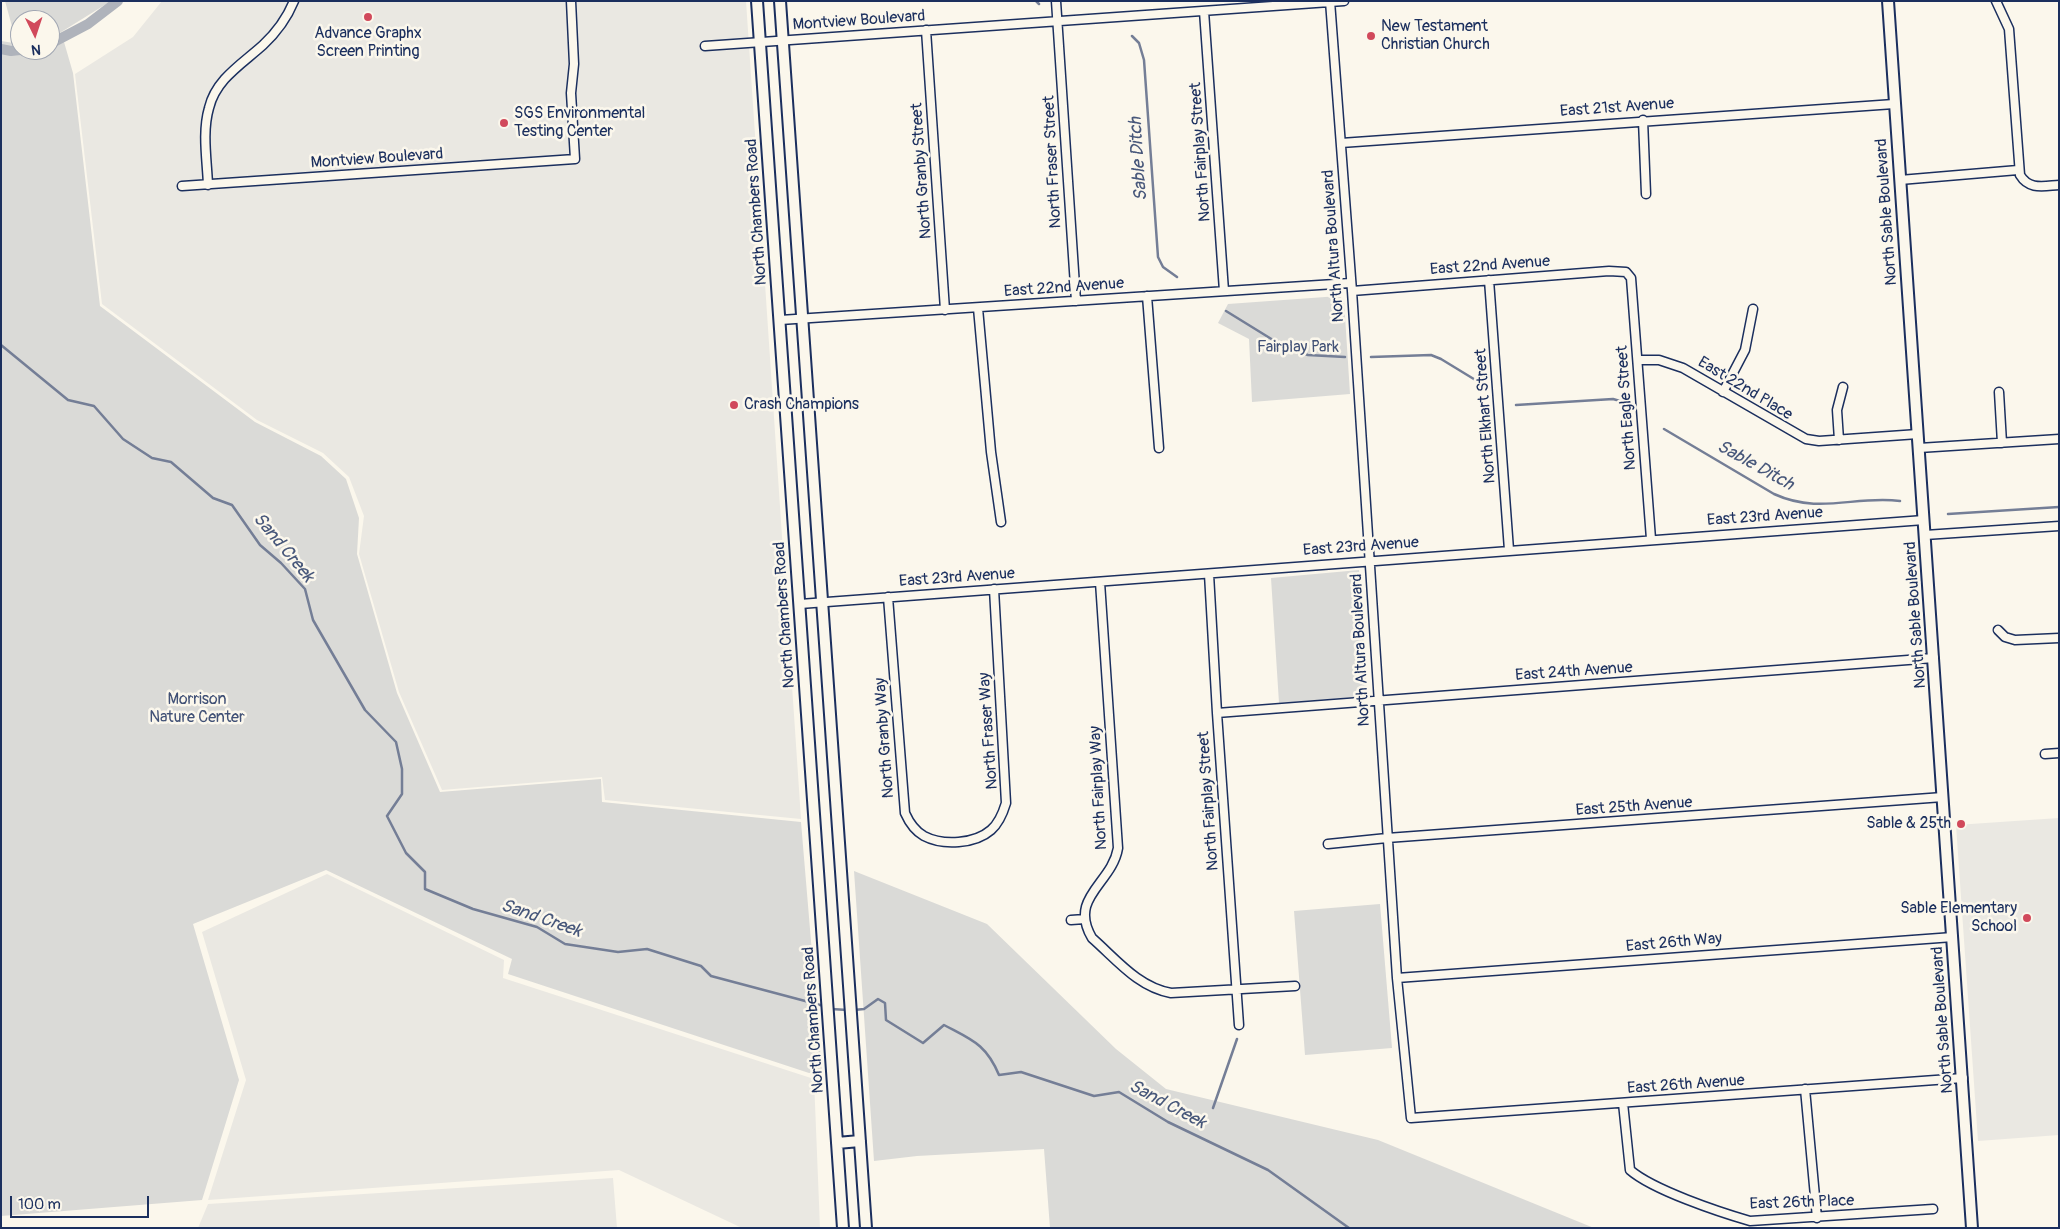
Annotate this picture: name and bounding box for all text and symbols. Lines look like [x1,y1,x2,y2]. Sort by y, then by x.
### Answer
street label: Montview Boulevard [792,7,926,35]
north arrow [10,10,60,60]
marker: Advance Graphx Screen Printing [362,11,374,23]
place label: New Testament Christian Church [1381,17,1490,55]
place label: Advance Graphx Screen Printing [314,24,422,62]
marker: New Testament Christian Church [1365,30,1377,42]
text: N [31,41,41,58]
street label: North Fairplay Street [1187,82,1215,222]
street label: East 21st Avenue [1559,94,1675,122]
street label: North Fraser Street [1040,95,1066,229]
street label: North Granby Street [908,102,936,240]
place label: SGS Environmental Testing Center [514,104,645,142]
water label: Sable Ditch [1125,116,1153,202]
marker: SGS Environmental Testing Center [498,117,510,129]
street label: North Chambers Road [742,138,772,286]
street label: North Sable Boulevard [1872,138,1902,286]
street label: Montview Boulevard [310,145,444,173]
street label: North Altura Boulevard [1319,169,1349,323]
street label: East 22nd Avenue [1429,252,1551,280]
street label: East 22nd Avenue [1003,274,1125,302]
park label: Fairplay Park [1257,338,1339,358]
street label: North Eagle Street [1613,345,1641,471]
street label: North Elkhart Street [1472,348,1500,484]
street label: East 22nd Place [1694,353,1796,425]
place label: Crash Champions [744,395,859,415]
marker: Crash Champions [728,399,740,411]
water label: Sable Ditch [1713,436,1797,496]
street label: East 23rd Avenue [1706,503,1824,531]
water label: Sand Creek [248,509,318,587]
street label: East 23rd Avenue [1302,533,1420,561]
street label: North Chambers Road [770,541,800,689]
street label: North Sable Boulevard [1901,541,1931,689]
street label: East 23rd Avenue [898,564,1016,592]
street label: North Altura Boulevard [1347,573,1375,727]
street label: East 24th Avenue [1515,658,1633,686]
street label: North Fraser Way [975,672,1003,790]
street label: North Granby Way [871,677,899,799]
park label: Morrison Nature Center [149,690,245,728]
street label: North Fairplay Way [1086,725,1112,851]
street label: North Fairplay Street [1195,731,1223,871]
street label: East 25th Avenue [1575,793,1693,821]
place label: Sable & 25th [1866,814,1951,834]
marker: Sable & 25th [1955,818,1967,830]
water label: Sand Creek [498,895,584,943]
place label: Sable Elementary School [1900,899,2017,937]
marker: Sable Elementary School [2021,912,2033,924]
street label: East 26th Way [1625,929,1723,957]
street label: North Chambers Road [799,946,829,1094]
street label: North Sable Boulevard [1928,946,1958,1094]
street label: East 26th Avenue [1627,1071,1745,1099]
water label: Sand Creek [1125,1076,1209,1134]
scale bar [12,1186,151,1218]
street label: East 26th Place [1749,1192,1855,1214]
text: 100 m [18,1195,61,1214]

